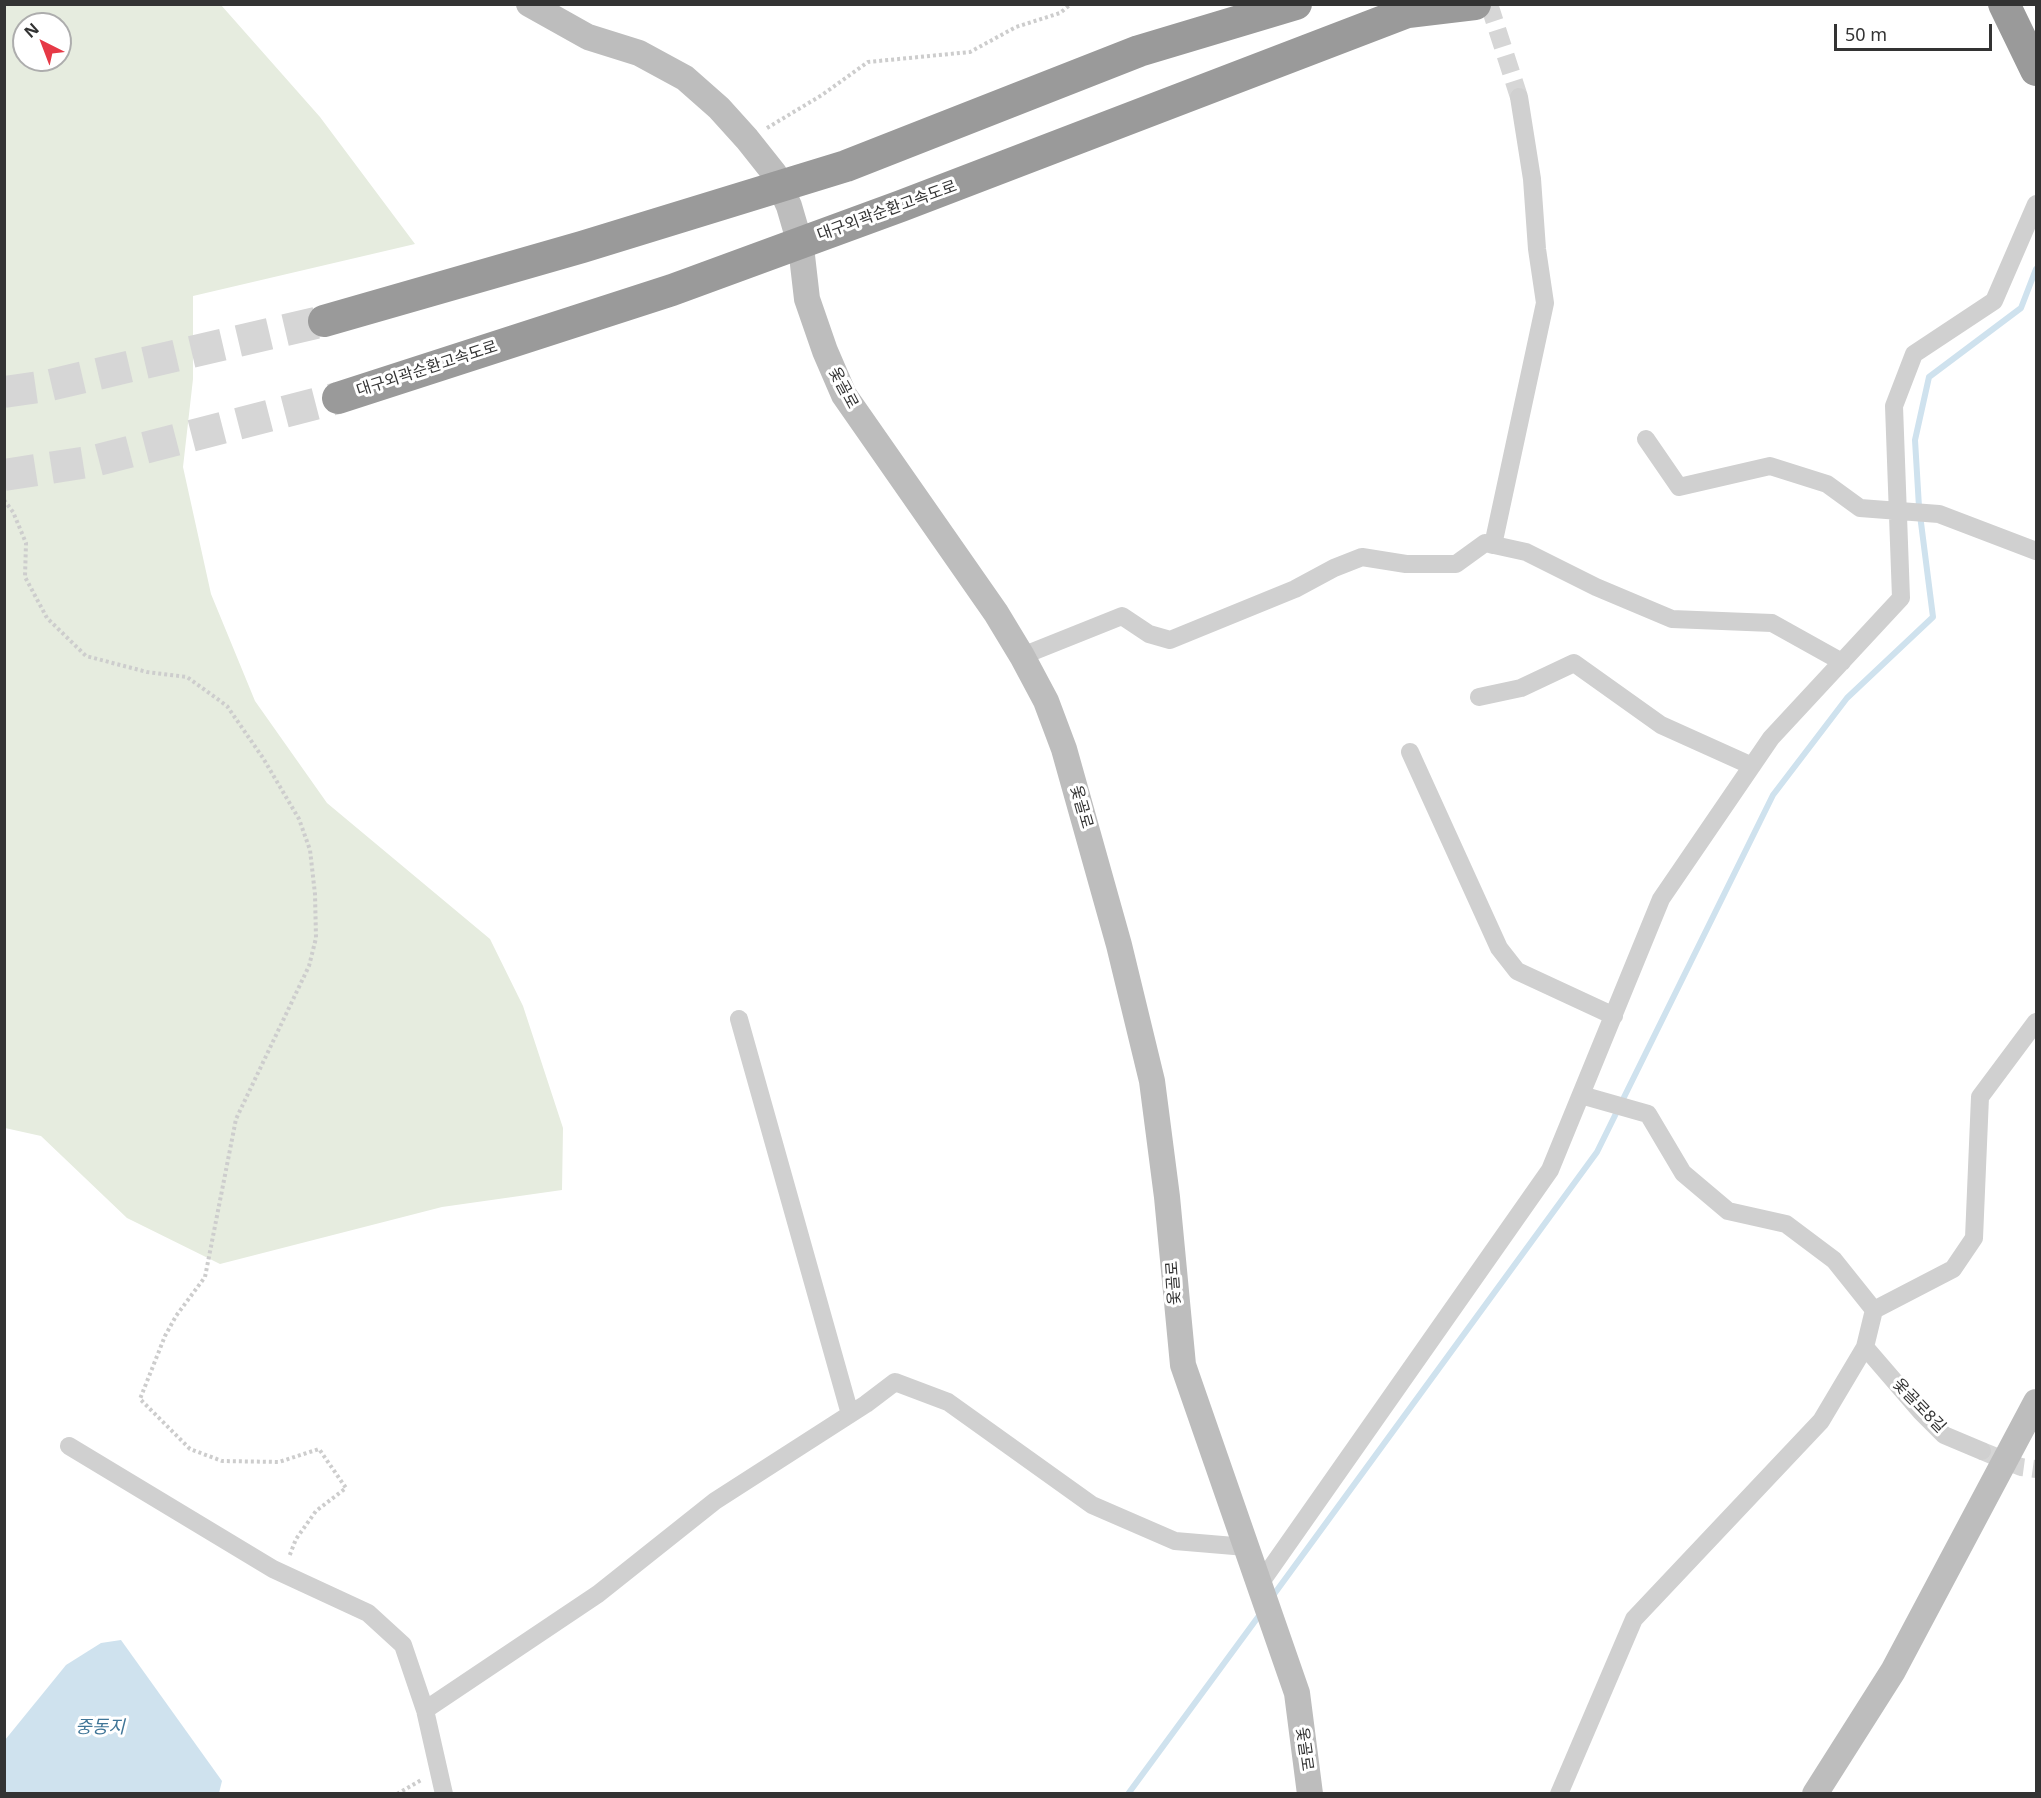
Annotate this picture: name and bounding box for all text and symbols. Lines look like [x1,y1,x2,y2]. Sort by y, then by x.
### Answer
north arrow [12,12,72,72]
scale bar [1837,12,1994,50]
text: N [19,18,43,43]
text: 50 m [1845,22,1887,46]
street label: 대구외곽순환고속도로 [815,177,959,245]
street label: 대구외곽순환고속도로 [354,337,500,401]
street label: 옻골로 [824,364,862,412]
street label: 옻골로 [1066,783,1096,831]
street label: 옻골로 [1163,1260,1185,1306]
street label: 옻골로8길 [1888,1375,1950,1437]
water label: 중동지 [75,1717,125,1739]
street label: 옻골로 [1291,1726,1317,1772]

